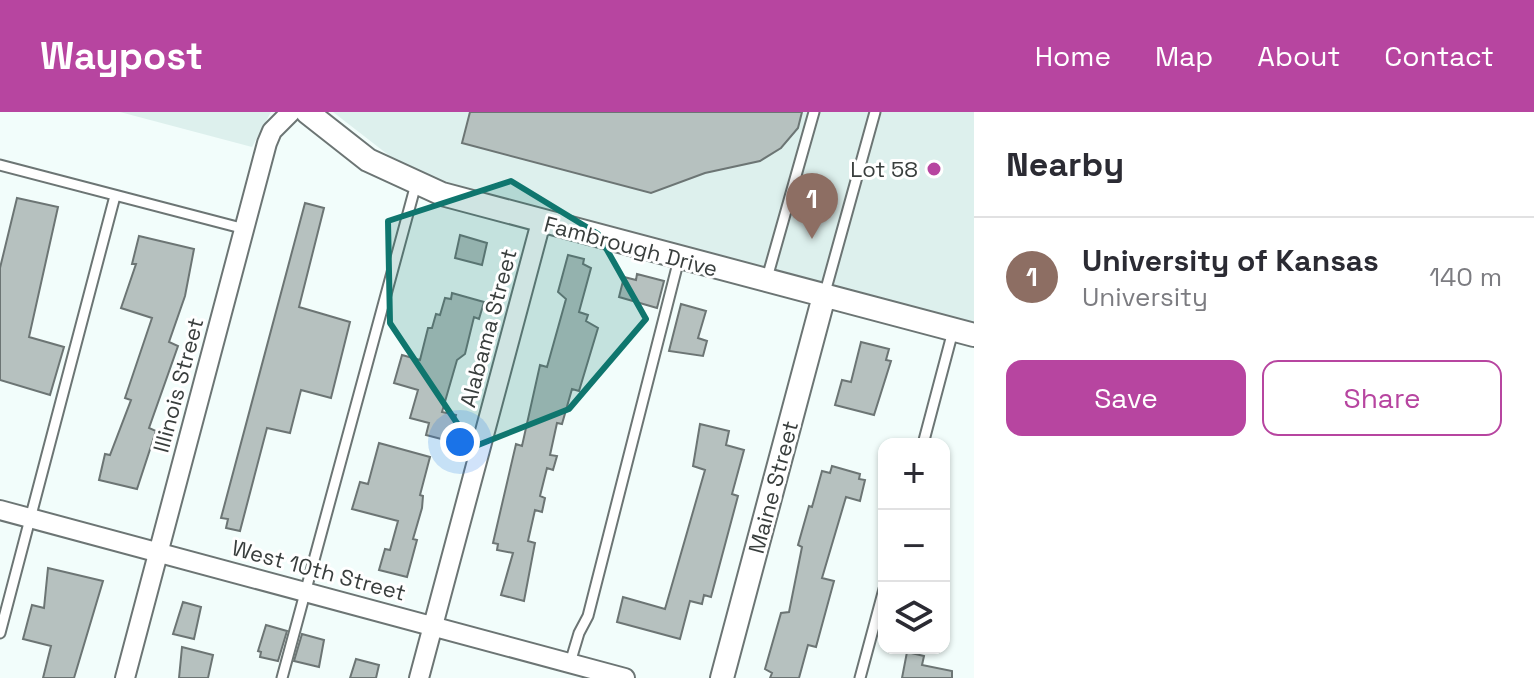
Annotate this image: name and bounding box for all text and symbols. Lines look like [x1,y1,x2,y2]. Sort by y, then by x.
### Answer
text: Waypost [40,32,203,80]
text: Home [1035,38,1111,74]
text: Map [1155,38,1213,74]
text: About [1257,38,1340,74]
text: Contact [1384,38,1494,74]
text: Nearby [1006,143,1124,186]
place label: Lot 58 [850,155,918,183]
marker: Lot 58 [925,160,943,178]
pin: 1 [786,173,838,239]
street label: Fambrough Drive [541,209,721,283]
text: University of Kansas [1082,241,1379,280]
street label: Alabama Street [453,246,523,410]
text: 1 [1026,260,1038,294]
text: 140 m [1429,260,1502,294]
text: University [1082,280,1208,314]
street label: Illinois Street [147,314,209,456]
button: Save [1006,360,1246,436]
button: Share [1262,360,1502,436]
street label: Maine Street [742,417,804,557]
your location [440,422,480,462]
map controls [878,438,950,654]
button: + [878,438,950,510]
button: − [878,510,950,582]
street label: West 10th Street [229,533,409,607]
button: layers [878,582,950,654]

